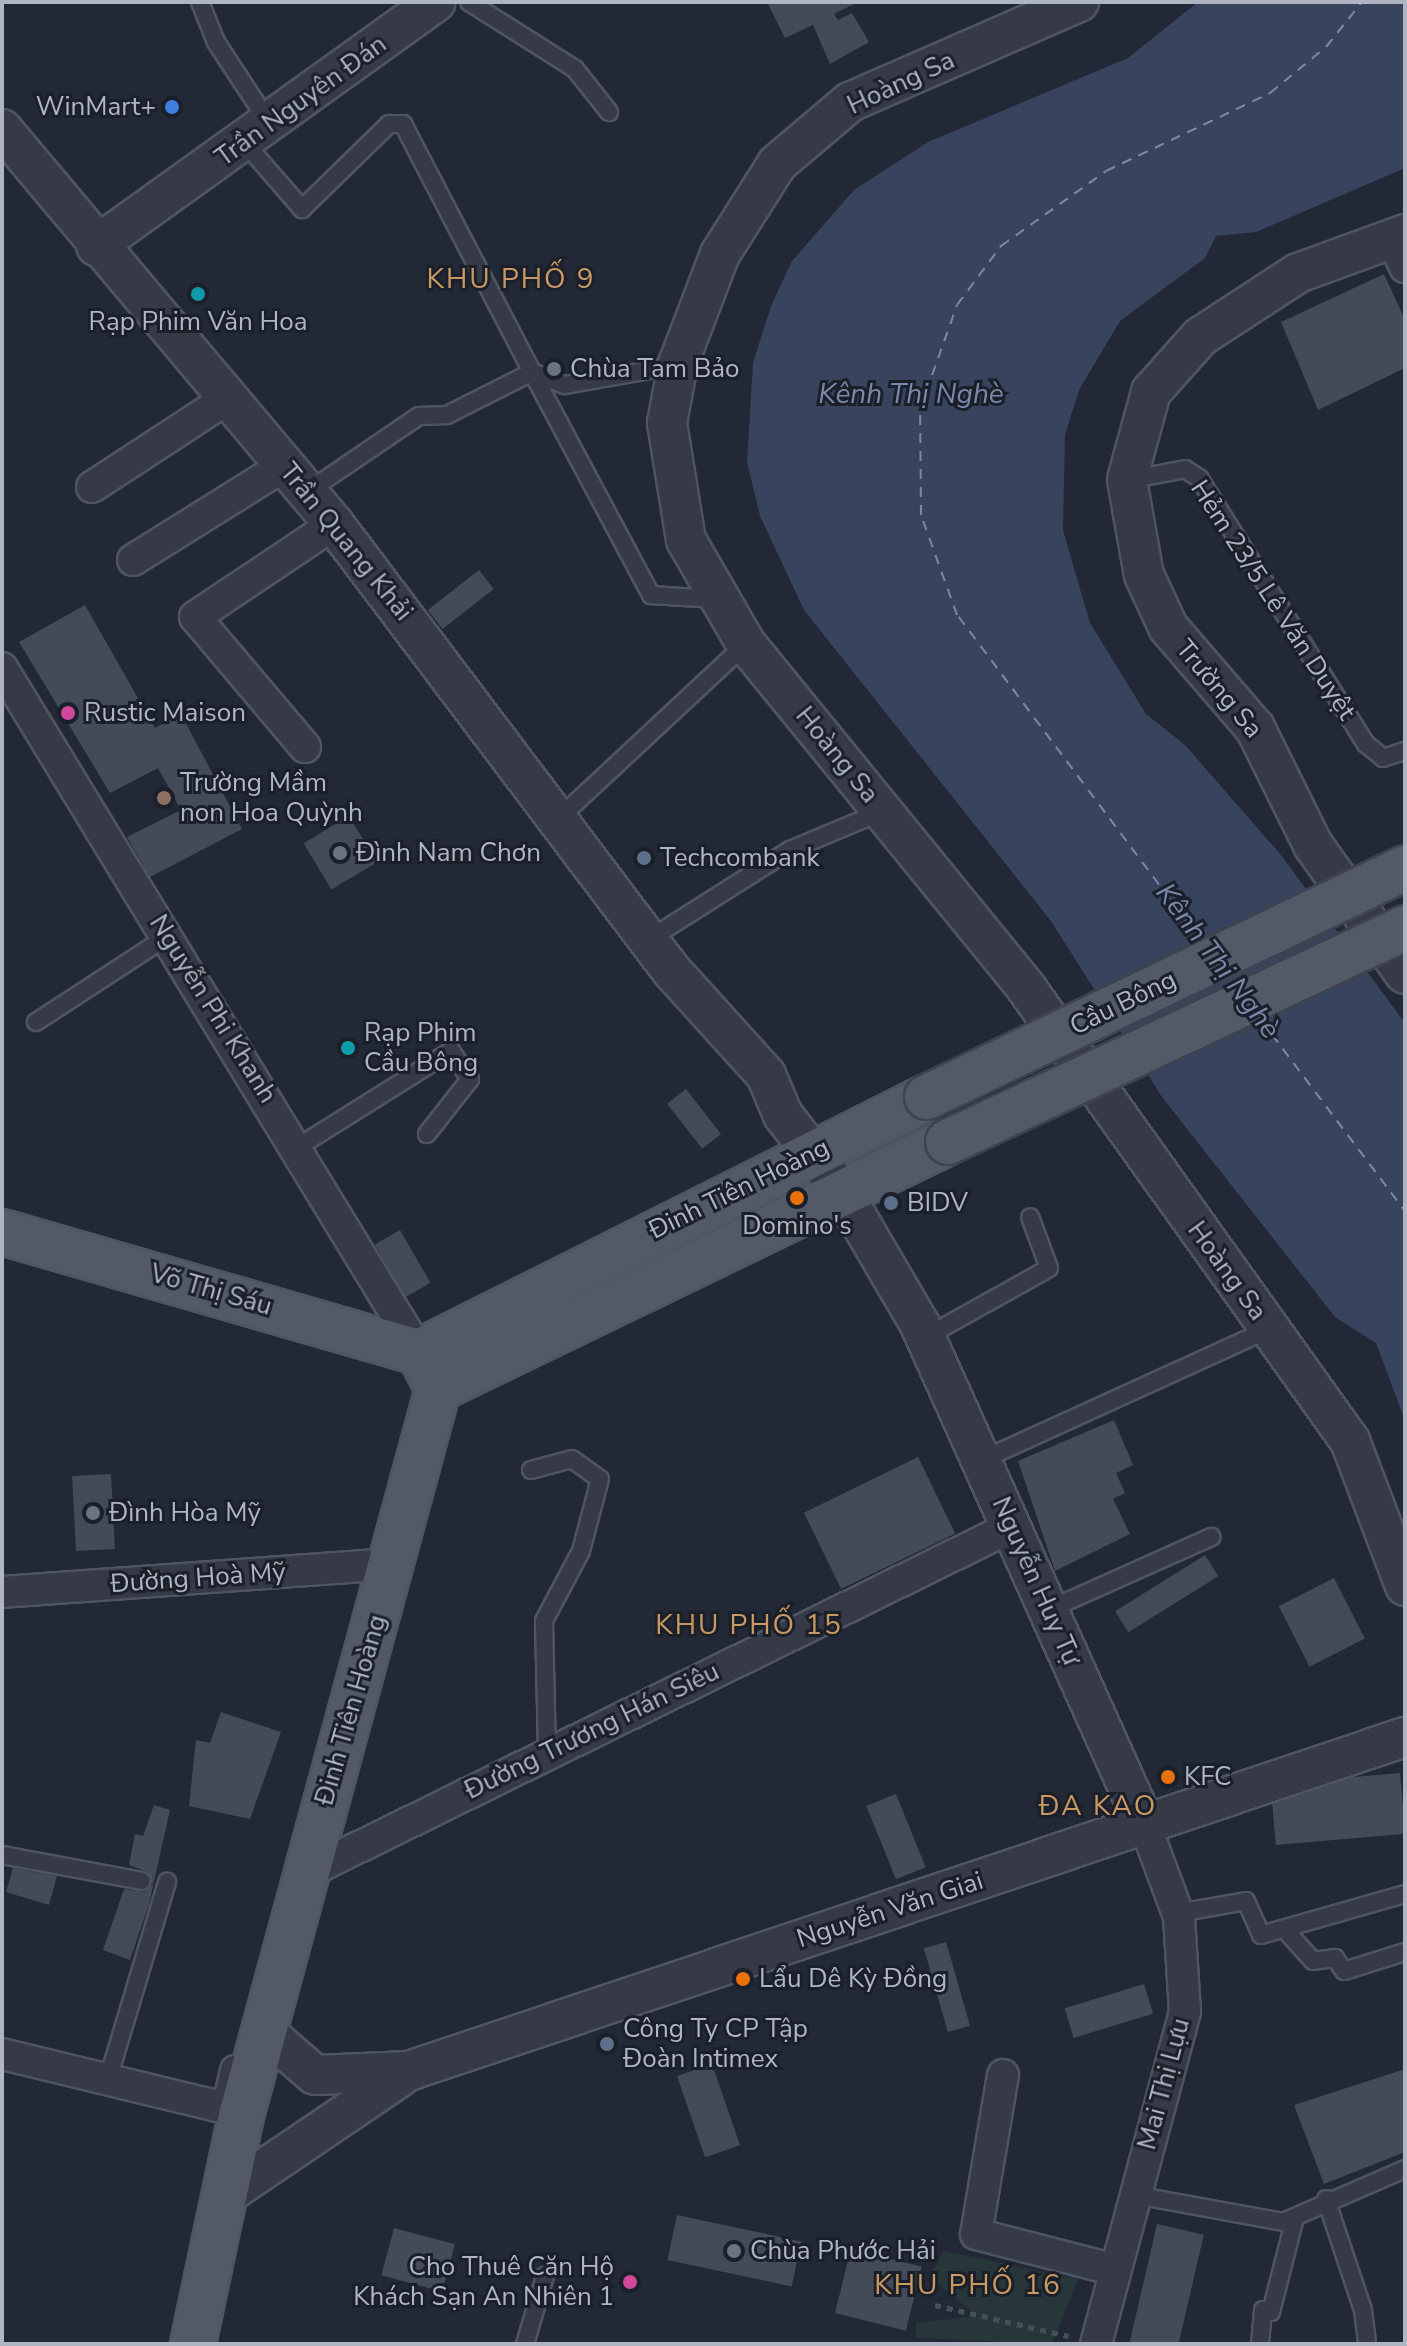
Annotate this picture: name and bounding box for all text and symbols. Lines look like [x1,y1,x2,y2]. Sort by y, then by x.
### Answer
street label: Trần Nguyên Đán [210,29,392,173]
street label: Hoàng Sa [843,45,959,121]
place label: WinMart+ [36,91,156,123]
marker: WinMart+ [163,98,181,116]
district label: KHU PHỐ 9 [427,262,595,296]
marker: Rạp Phim Văn Hoa [189,285,207,303]
place label: Rạp Phim Văn Hoa [89,306,307,338]
place label: Chùa Tam Bảo [570,353,740,385]
marker: Chùa Tam Bảo [545,360,563,378]
water label: Kênh Thị Nghè [818,377,1004,411]
street label: Trần Quang Khải [273,457,419,627]
street label: Hẻm 23/5 Lê Văn Duyệt [1184,474,1362,726]
street label: Trường Sa [1169,634,1269,744]
place label: Rustic Maison [84,697,246,729]
street label: Hoàng Sa [789,701,885,809]
marker: Rustic Maison [59,704,77,722]
place label: Trường Mầm non Hoa Quỳnh [180,767,363,828]
marker: Trường Mầm non Hoa Quỳnh [155,789,173,807]
place label: Đình Nam Chơn [356,837,541,869]
place label: Techcombank [660,842,819,874]
marker: Đình Nam Chơn [331,844,349,862]
marker: Techcombank [635,849,653,867]
water label: Kênh Thị Nghè [1149,877,1287,1045]
street label: Nguyễn Phi Khanh [143,909,283,1109]
street label: Cầu Bông [1065,964,1181,1042]
place label: Rạp Phim Cầu Bông [364,1017,478,1078]
marker: Rạp Phim Cầu Bông [339,1039,357,1057]
street label: Đinh Tiên Hoàng [644,1132,834,1246]
place label: BIDV [907,1187,968,1219]
marker: Domino's [788,1189,806,1207]
marker: BIDV [882,1194,900,1212]
place label: Domino's [742,1210,852,1242]
street label: Hoàng Sa [1181,1216,1273,1326]
street label: Võ Thị Sáu [147,1258,275,1322]
street label: Nguyễn Huy Tự [985,1492,1087,1670]
place label: Đình Hòa Mỹ [109,1497,261,1529]
marker: Đình Hòa Mỹ [84,1504,102,1522]
street label: Đường Hoà Mỹ [109,1556,287,1600]
district label: KHU PHỐ 15 [655,1608,843,1642]
street label: Đinh Tiên Hoàng [309,1611,393,1809]
street label: Đường Trương Hán Siêu [460,1656,724,1806]
place label: KFC [1184,1761,1232,1793]
marker: KFC [1159,1768,1177,1786]
district label: ĐA KAO [1039,1789,1157,1823]
street label: Nguyễn Văn Giai [793,1865,987,1955]
place label: Lẩu Dê Kỳ Đồng [759,1963,947,1995]
marker: Lẩu Dê Kỳ Đồng [734,1970,752,1988]
place label: Công Ty CP Tập Đoàn Intimex [623,2013,808,2074]
street label: Mai Thị Lựu [1131,2015,1197,2153]
marker: Công Ty CP Tập Đoàn Intimex [598,2035,616,2053]
place label: Chùa Phước Hải [750,2235,936,2267]
marker: Chùa Phước Hải [725,2242,743,2260]
place label: Cho Thuê Căn Hộ Khách Sạn An Nhiên 1 [353,2251,614,2312]
district label: KHU PHỐ 16 [874,2268,1062,2302]
marker: Cho Thuê Căn Hộ Khách Sạn An Nhiên 1 [621,2273,639,2291]

